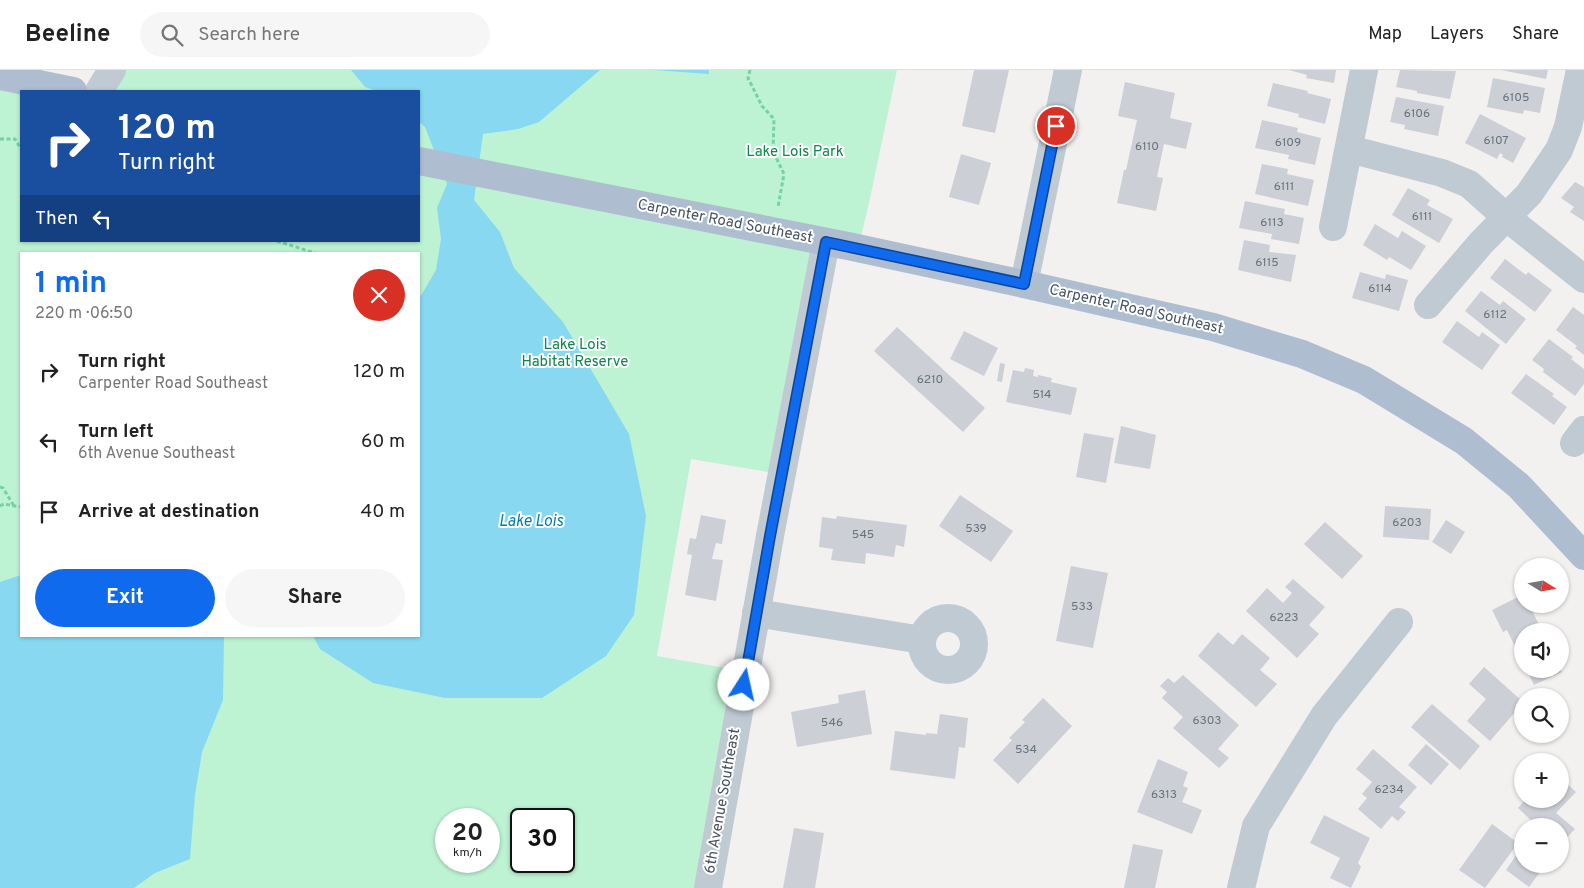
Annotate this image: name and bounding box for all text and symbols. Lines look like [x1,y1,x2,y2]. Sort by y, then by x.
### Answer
search box [140,12,490,57]
text: Beeline [25,20,110,50]
icon: search [158,21,186,49]
text: Search here [198,23,300,47]
text: Map [1368,23,1402,46]
text: Layers [1430,23,1484,46]
text: Share [1512,23,1559,46]
house number: 6105 [1503,90,1529,106]
pin [1035,105,1077,147]
house number: 6106 [1404,106,1430,122]
text: 120 m [118,107,216,151]
icon: right [35,110,100,175]
icon: arrive [1042,112,1070,140]
house number: 6107 [1483,133,1509,149]
house number: 6109 [1275,135,1301,151]
house number: 6110 [1135,139,1159,155]
park label: Lake Lois Park [746,143,844,162]
text: Turn right [118,150,215,177]
house number: 6111 [1274,179,1294,195]
street label: Carpenter Road Southeast [636,196,814,248]
icon: left [88,205,116,233]
text: Then [35,207,78,231]
house number: 6111 [1412,209,1432,225]
house number: 6113 [1260,215,1284,231]
house number: 6115 [1255,255,1279,271]
text: 1 min [35,266,107,303]
button: close [353,269,405,321]
street label: Carpenter Road Southeast [1047,281,1225,339]
house number: 6114 [1368,281,1392,297]
text: 220 m · 06:50 [35,304,133,324]
house number: 6112 [1483,307,1507,323]
park label: Lake Lois Habitat Reserve [522,336,628,372]
text: Turn right [78,350,166,374]
icon: right [35,358,63,386]
text: 120 m [354,360,405,384]
house number: 6210 [917,372,943,388]
text: Carpenter Road Southeast [78,374,268,394]
house number: 514 [1032,387,1052,403]
text: Turn left [78,420,154,444]
icon: left [35,428,63,456]
text: 60 m [361,430,405,454]
text: 6th Avenue Southeast [78,444,235,464]
icon: arrive [35,498,63,526]
text: Arrive at destination [78,500,259,524]
text: 40 m [360,500,405,524]
water label: Lake Lois [499,512,564,532]
house number: 6203 [1392,515,1422,531]
house number: 539 [965,521,987,537]
house number: 545 [852,527,874,543]
north arrow [1514,558,1569,612]
map controls [1514,558,1569,873]
button: Exit [35,569,215,627]
button: Share [225,569,405,627]
house number: 533 [1071,599,1093,615]
house number: 6223 [1269,610,1299,626]
button: sound [1514,623,1569,678]
position arrow [717,658,769,710]
button: search [1514,688,1569,743]
house number: 6303 [1192,713,1222,729]
house number: 546 [821,715,843,731]
street label: 6th Avenue Southeast [701,727,745,875]
house number: 534 [1015,742,1037,758]
button: + [1514,753,1569,808]
house number: 6234 [1374,782,1404,798]
house number: 6313 [1151,787,1177,803]
speed limit sign: 30 [510,808,575,873]
text: 20 [452,818,483,850]
button: − [1514,818,1569,873]
text: km/h [453,845,482,861]

